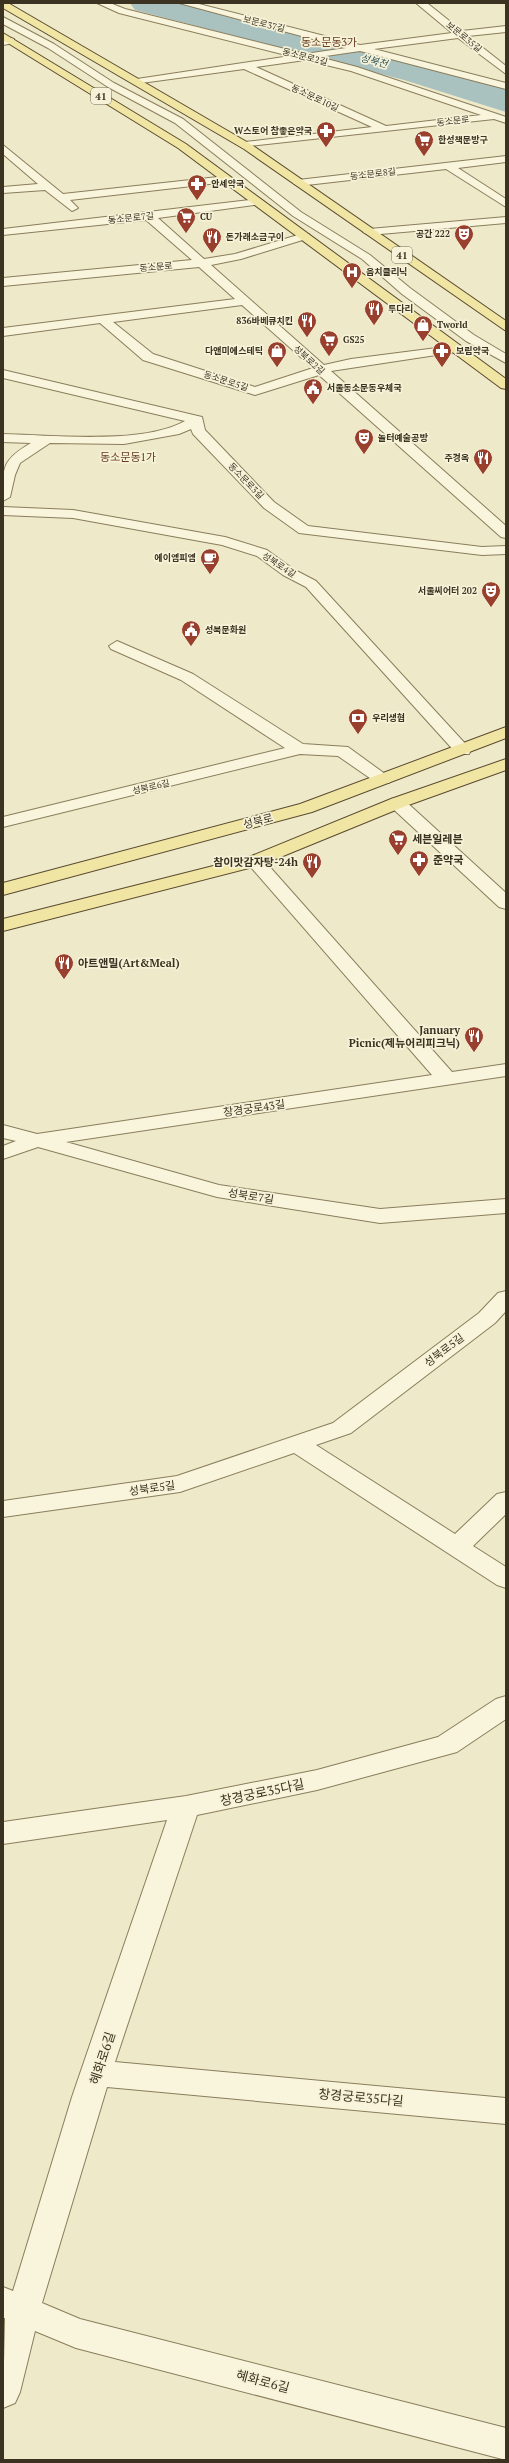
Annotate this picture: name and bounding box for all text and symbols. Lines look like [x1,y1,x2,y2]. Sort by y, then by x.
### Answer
street label: 보문로37길 [242,13,286,35]
street label: 보문로35길 [444,19,484,55]
district label: 동소문동3가 [301,35,357,49]
street label: 동소문로2길 [281,46,329,68]
water label: 성북천 [359,51,391,71]
street label: 동소문로10길 [289,82,341,114]
road number: 41 [91,88,111,104]
street label: 동소문로 [436,113,470,129]
pharmacy icon: W스토어 참좋은약국 [315,120,337,148]
place label: W스토어 참좋은약국 [234,125,313,137]
supermarket icon: 한성책문방구 [413,129,435,157]
place label: 한성책문방구 [438,134,488,146]
street label: 동소문로8길 [349,165,397,183]
pharmacy icon: 안세약국 [186,173,208,201]
place label: 안세약국 [211,178,245,190]
supermarket icon: CU [175,206,197,234]
street label: 동소문로7길 [107,210,155,226]
place label: CU [200,211,213,223]
theatre icon: 공간 222 [453,223,475,251]
restaurant icon: 돈가래소금구이 [201,226,223,254]
place label: 공간 222 [416,228,450,240]
place label: 돈가래소금구이 [225,231,284,243]
road number: 41 [392,247,412,263]
street label: 동소문로 [139,260,173,274]
hospital icon: 음치클리닉 [341,261,363,289]
place label: 음치클리닉 [366,266,407,278]
restaurant icon: 투다리 [363,298,385,326]
place label: 투다리 [388,303,413,315]
restaurant icon: 836바베큐치킨 [296,310,318,338]
shop icon: Tworld [412,314,434,342]
place label: 836바베큐치킨 [236,315,293,327]
place label: Tworld [437,319,468,331]
supermarket icon: GS25 [318,329,340,357]
place label: GS25 [343,334,365,346]
shop icon: 다앤미에스테틱 [266,340,288,368]
pharmacy icon: 보림약국 [431,340,453,368]
street label: 성북로2길 [291,343,327,377]
place label: 다앤미에스테틱 [205,345,263,357]
place label: 보림약국 [456,345,490,357]
street label: 동소문로5길 [202,368,250,394]
public building icon: 서울동소문동우체국 [302,377,324,405]
place label: 서울동소문동우체국 [327,382,402,394]
theatre icon: 놀터예술공방 [353,427,375,455]
place label: 놀터예술공방 [377,432,428,444]
restaurant icon: 주경옥 [472,447,494,475]
district label: 동소문동1가 [100,450,156,464]
place label: 주경옥 [444,452,470,464]
street label: 동소문로3길 [226,460,266,502]
cafe icon: 에이엠피엠 [199,547,221,575]
street label: 성북로4길 [260,550,298,580]
place label: 에이엠피엠 [155,552,196,564]
theatre icon: 서울씨어터 202 [480,580,502,608]
place label: 서울씨어터 202 [418,585,477,597]
public building icon: 성북문화원 [180,619,202,647]
place label: 성북문화원 [205,624,246,636]
bank icon: 우리생협 [347,707,369,735]
place label: 우리생협 [372,712,405,724]
street label: 성북로6길 [131,777,171,797]
street label: 성북로 [242,810,274,832]
supermarket icon: 세븐일레븐 [387,828,409,856]
place label: 세븐일레븐 [412,832,463,846]
pharmacy icon: 준약국 [408,849,430,877]
restaurant icon: 참이맛감자탕-24h [301,851,323,879]
place label: 준약국 [433,853,463,867]
place label: 참이맛감자탕-24h [213,855,298,869]
restaurant icon: 아트앤밀(Art&Meal) [53,952,75,980]
place label: 아트앤밀(Art&Meal) [78,956,180,970]
place label: January Picnic(제뉴어리피크닉) [349,1023,460,1050]
restaurant icon: January Picnic(제뉴어리피크닉) [463,1025,485,1053]
street label: 창경궁로43길 [222,1097,286,1119]
street label: 성북로7길 [227,1185,275,1207]
street label: 성북로5길 [421,1330,467,1370]
street label: 성북로5길 [128,1478,176,1498]
street label: 창경궁로35다길 [218,1774,306,1810]
street label: 혜화로6길 [85,2029,119,2087]
street label: 창경궁로35다길 [318,2084,404,2110]
street label: 혜화로6길 [234,2365,292,2397]

